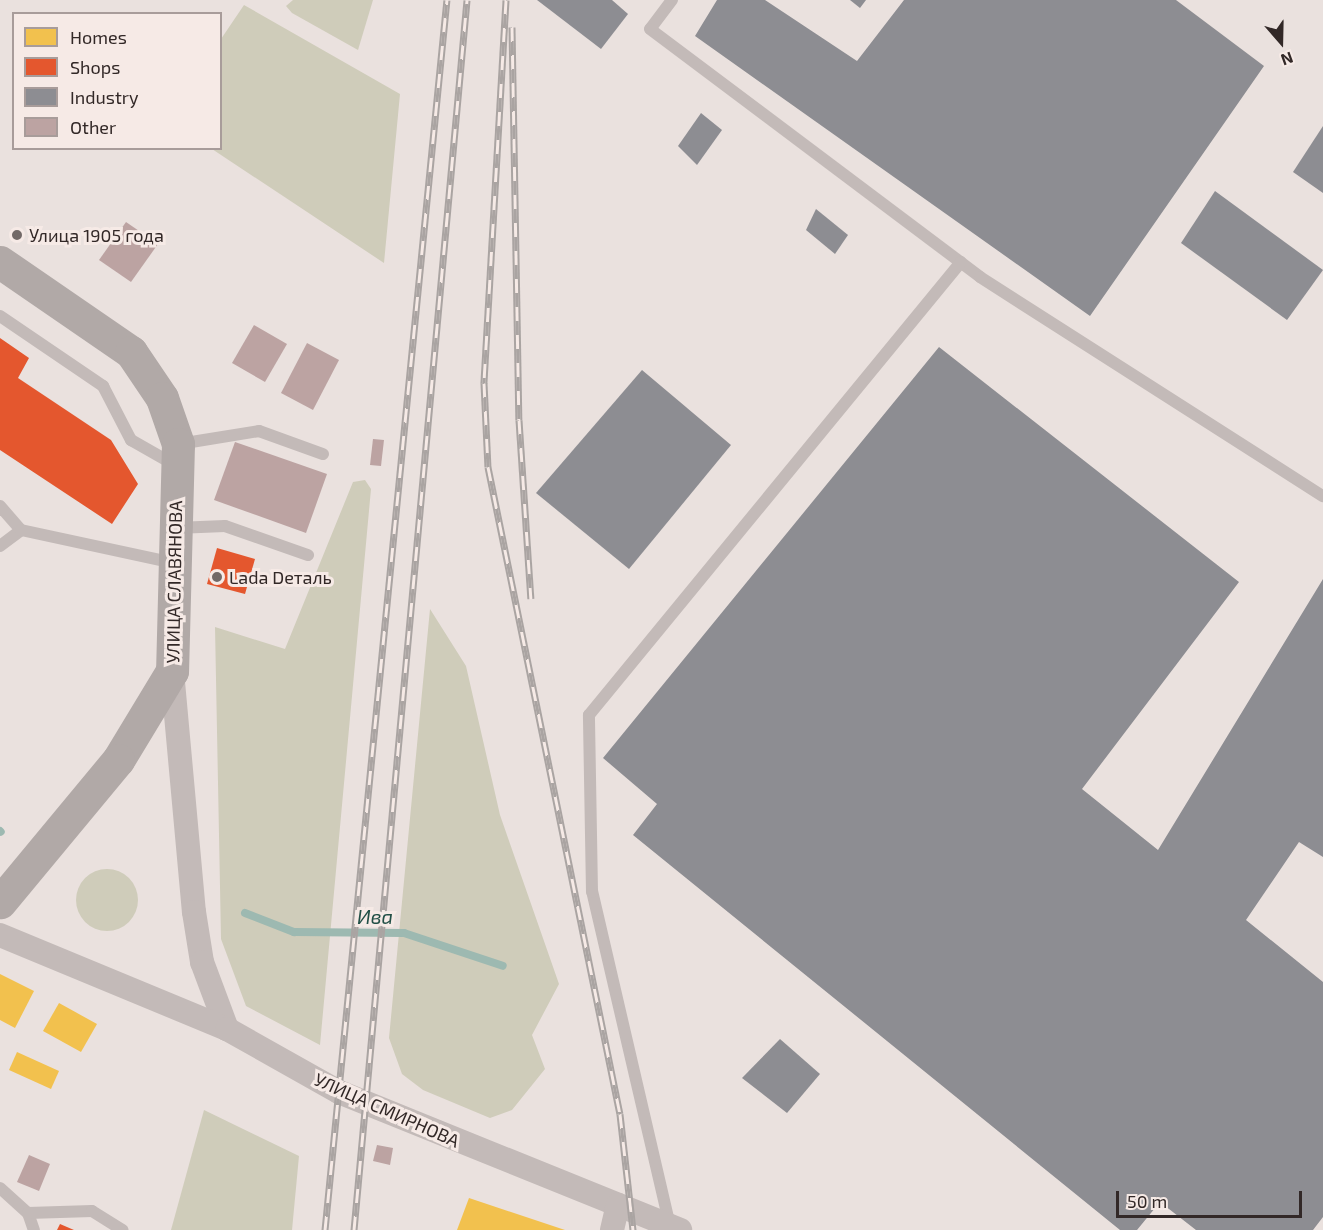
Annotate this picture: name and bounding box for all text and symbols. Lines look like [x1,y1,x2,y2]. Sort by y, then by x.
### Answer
legend [12,12,222,150]
north arrow [1251,12,1311,72]
text: Homes [70,26,127,48]
text: N [1279,48,1296,70]
text: Shops [70,56,120,78]
text: Industry [70,86,139,108]
text: Other [70,116,116,138]
place label: Улица 1905 года [29,224,164,246]
marker: Улица 1905 года [10,228,24,242]
street label: УЛИЦА СЛАВЯНОВА [162,500,186,664]
place label: Lada Dеталь [229,566,332,588]
marker: Lada Dеталь [210,570,224,584]
water label: Ива [357,904,393,928]
street label: УЛИЦА СМИРНОВА [311,1068,463,1152]
scale bar [1119,1179,1305,1217]
text: 50 m [1127,1190,1167,1212]

